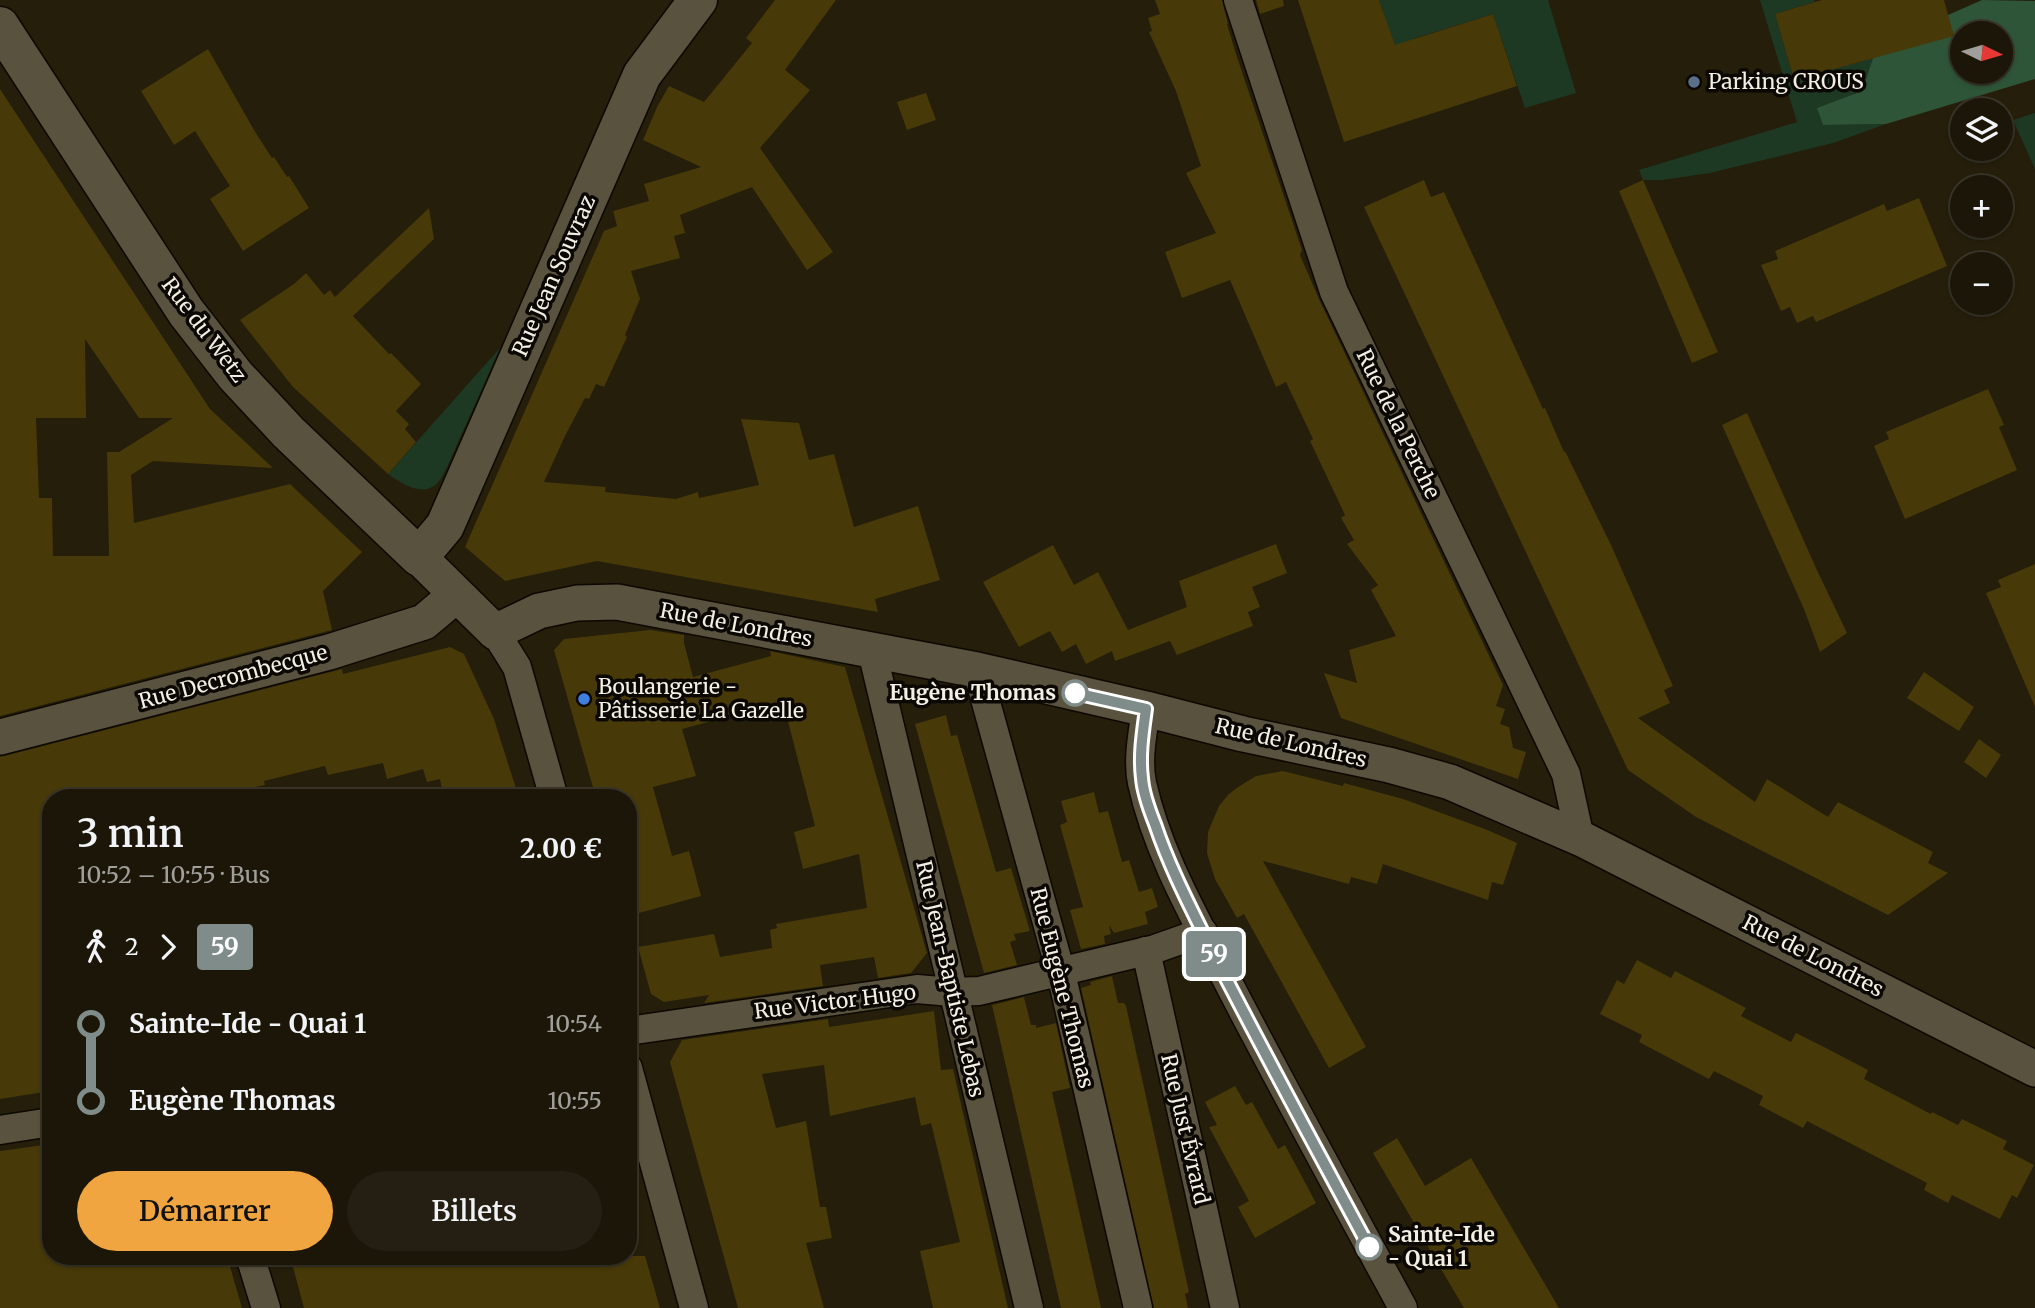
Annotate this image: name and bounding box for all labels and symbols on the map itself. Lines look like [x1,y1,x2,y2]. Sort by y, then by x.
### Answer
north arrow [1950,21,2012,84]
place label: Parking CROUS [1708,68,1864,95]
marker: Parking CROUS [1686,74,1702,90]
street label: Rue Jean Souvraz [506,191,601,361]
street label: Rue du Wetz [156,272,253,388]
street label: Rue de la Perche [1351,345,1446,503]
street label: Rue de Londres [658,597,815,653]
street label: Rue Decrombecque [135,638,330,715]
place label: Boulangerie - Pâtisserie La Gazelle [598,673,804,724]
place label: Eugène Thomas [889,679,1056,706]
marker: Eugène Thomas [1062,680,1088,706]
marker: Boulangerie - Pâtisserie La Gazelle [576,691,592,707]
street label: Rue de Londres [1213,712,1369,773]
street label: Rue Jean-Baptiste Lebas [910,858,991,1100]
street label: Rue Eugène Thomas [1024,885,1100,1091]
street label: Rue de Londres [1738,908,1888,1003]
line badge: 59 [1182,931,1246,977]
street label: Rue Victor Hugo [752,978,917,1025]
street label: Rue Just Évrard [1155,1051,1217,1207]
place label: Sainte-Ide - Quai 1 [1388,1221,1495,1272]
marker: Sainte-Ide - Quai 1 [1356,1234,1382,1260]

